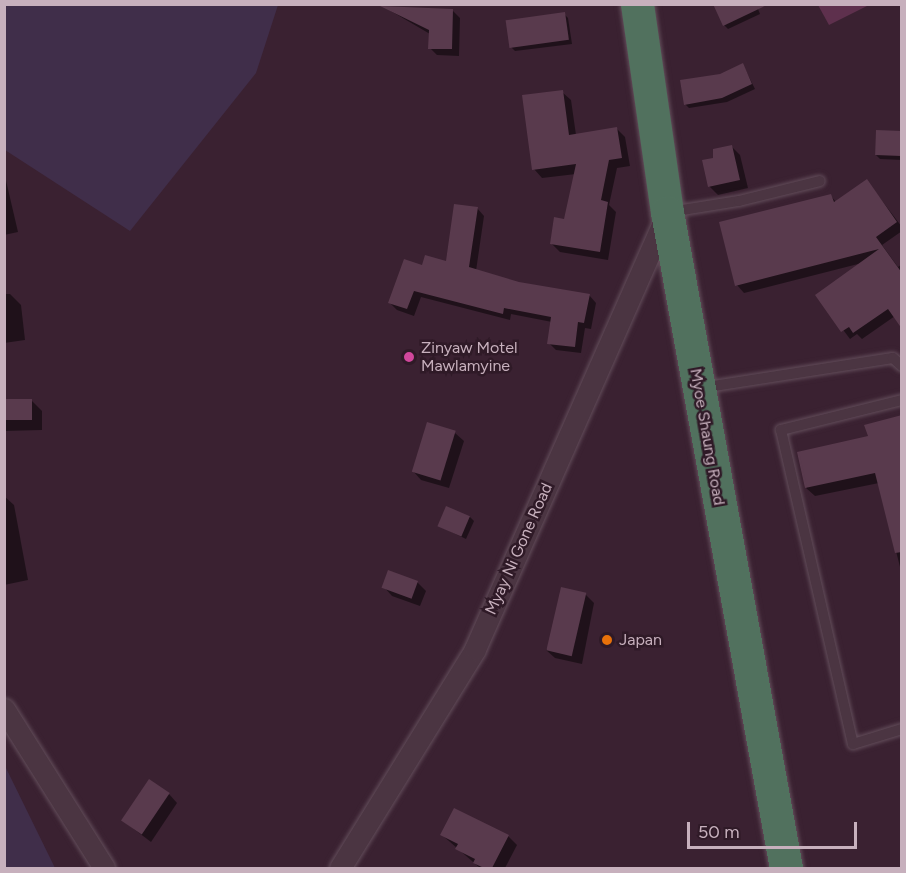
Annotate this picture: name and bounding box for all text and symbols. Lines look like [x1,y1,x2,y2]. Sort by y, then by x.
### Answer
place label: Zinyaw Motel Mawlamyine [421,338,518,376]
marker: Zinyaw Motel Mawlamyine [402,350,416,364]
street label: Myoe Shaung Road [686,367,728,507]
street label: Myay Ni Gone Road [481,480,557,618]
place label: Japan [619,630,662,650]
marker: Japan [600,633,614,647]
scale bar [690,810,860,848]
text: 50 m [698,821,740,843]

